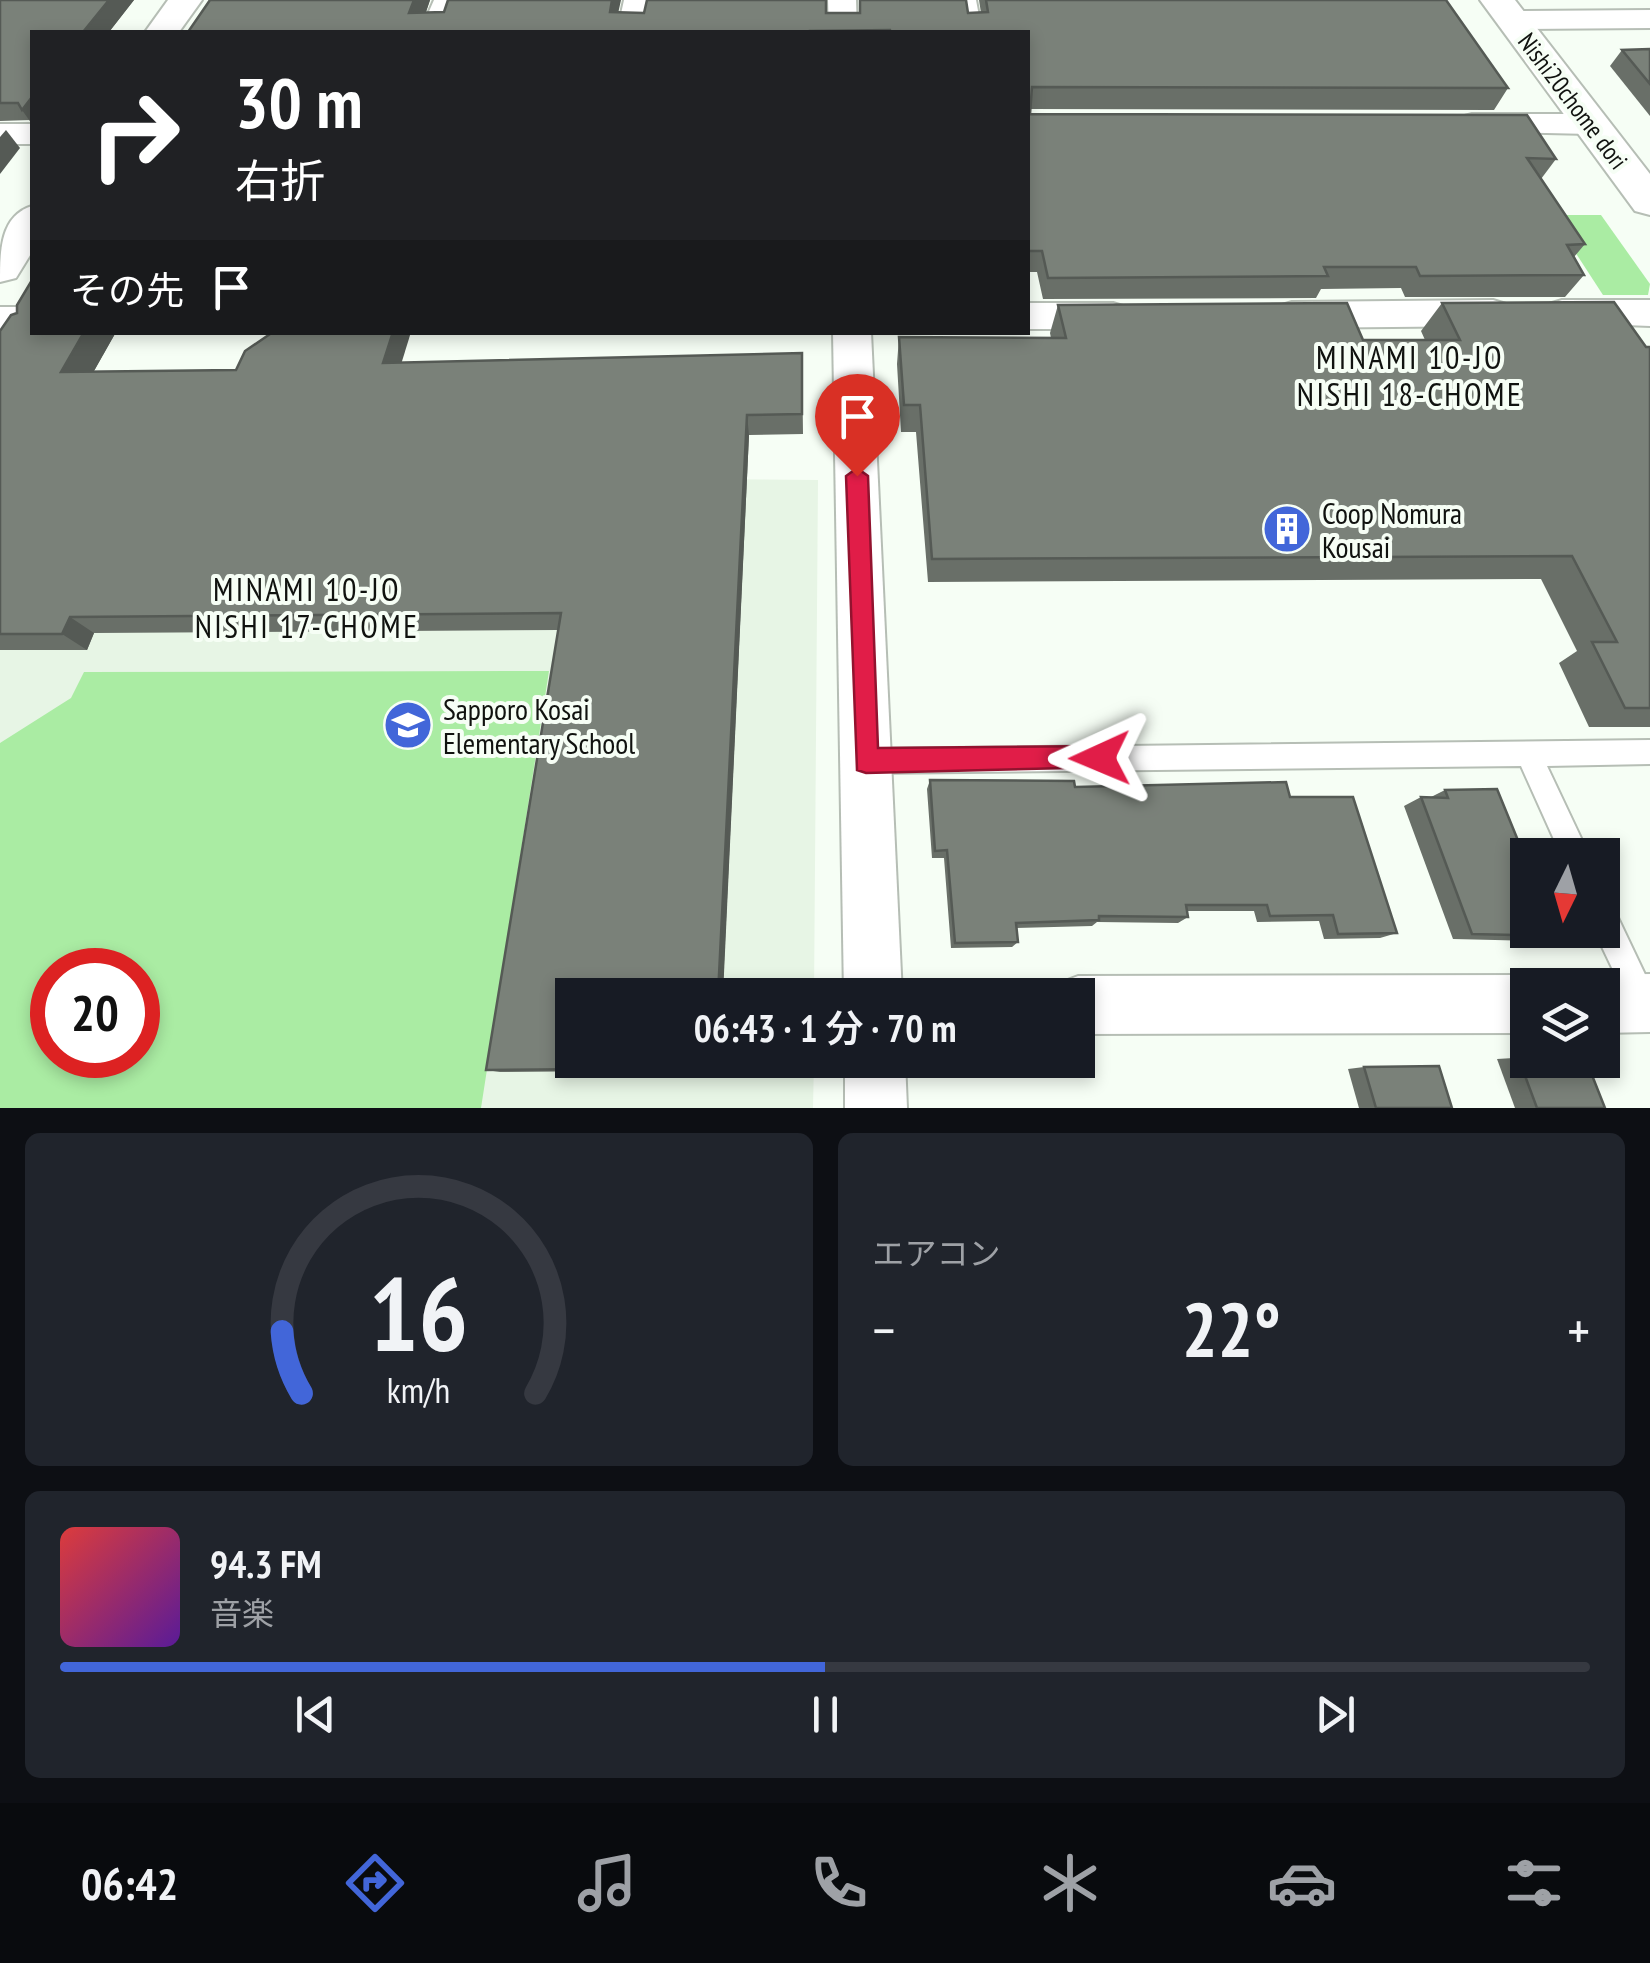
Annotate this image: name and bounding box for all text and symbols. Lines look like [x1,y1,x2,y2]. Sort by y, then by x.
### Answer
street label: Nishi20chome dori [1511,26,1635,176]
text: 30 m [235,57,363,147]
icon: right [70,70,200,200]
text: 右折 [235,151,325,209]
icon: arrive [204,260,259,315]
text: その先 [70,265,184,314]
district label: MINAMI 10-JO NISHI 18-CHOME [1297,336,1523,415]
pin [815,374,900,477]
icon: arrive [830,389,885,444]
place label: Coop Nomura Kousai [1322,493,1462,566]
building icon: Coop Nomura Kousai [1261,503,1313,555]
district label: MINAMI 10-JO NISHI 17-CHOME [195,568,419,647]
place label: Sapporo Kosai Elementary School [443,689,635,762]
school or university icon: Sapporo Kosai Elementary School [382,699,434,751]
position arrow [1048,706,1152,810]
north arrow [1510,838,1620,948]
map controls [1510,838,1620,1078]
speed limit sign: 20 [30,948,160,1078]
button: layers [1510,968,1620,1078]
text: 06:43 · 1 分 · 70 m [694,1003,956,1052]
text: エアコン [873,1232,1001,1274]
text: 16 [369,1245,468,1380]
text: 22° [1182,1281,1281,1378]
text: − [873,1294,895,1365]
text: + [1567,1294,1590,1365]
text: km/h [387,1367,450,1413]
text: 94.3 FM [210,1539,322,1588]
text: 音楽 [210,1592,274,1634]
icon: previous [288,1687,343,1742]
icon: pause [798,1687,853,1742]
icon: next [1308,1687,1363,1742]
icon: directions [340,1848,410,1918]
icon: music [572,1848,642,1918]
icon: phone [804,1848,874,1918]
icon: climate [1035,1848,1105,1918]
icon: car [1267,1848,1337,1918]
icon: filters [1499,1848,1569,1918]
text: 06:42 [81,1854,178,1912]

